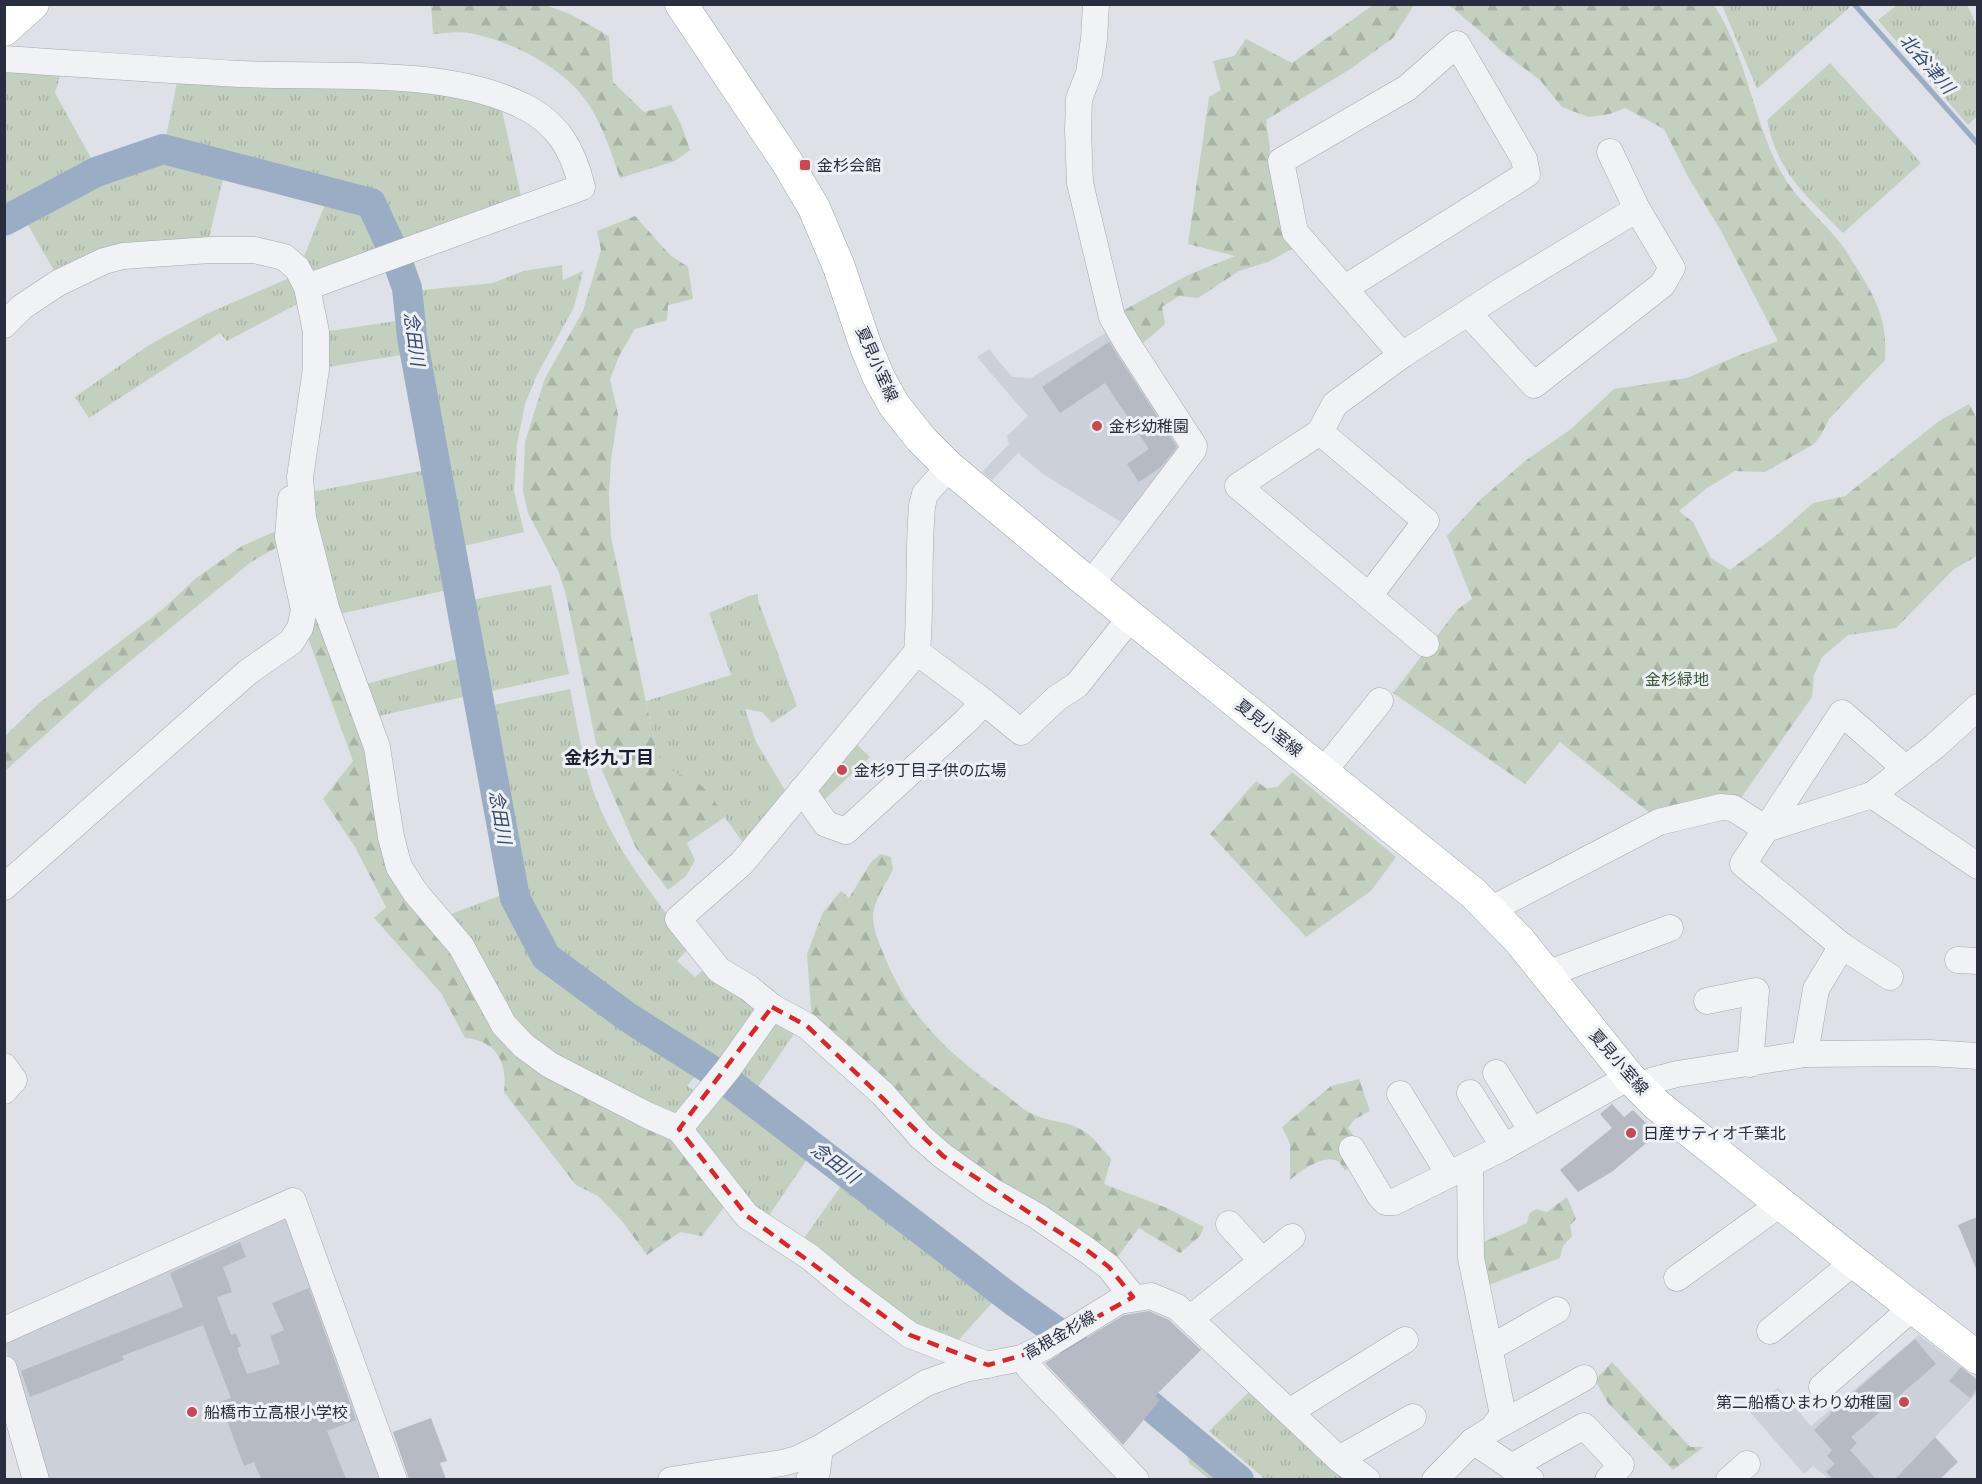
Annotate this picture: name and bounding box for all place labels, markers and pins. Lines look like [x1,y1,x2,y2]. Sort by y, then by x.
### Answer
place label: 金杉会館 [817,156,881,175]
marker: 金杉会館 [798,158,812,172]
place label: 金杉幼稚園 [1109,417,1189,436]
marker: 金杉幼稚園 [1090,419,1104,433]
place label: 金杉9丁目子供の広場 [854,761,1006,780]
marker: 金杉9丁目子供の広場 [835,763,849,777]
place label: 日産サティオ千葉北 [1643,1124,1786,1143]
marker: 日産サティオ千葉北 [1624,1126,1638,1140]
place label: 第二船橋ひまわり幼稚園 [1716,1393,1892,1412]
marker: 第二船橋ひまわり幼稚園 [1897,1395,1911,1409]
place label: 船橋市立高根小学校 [204,1403,348,1422]
marker: 船橋市立高根小学校 [185,1405,199,1419]

